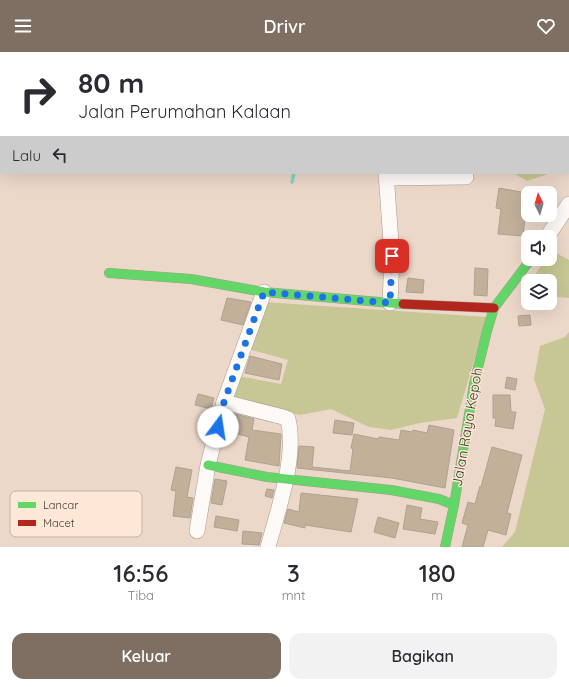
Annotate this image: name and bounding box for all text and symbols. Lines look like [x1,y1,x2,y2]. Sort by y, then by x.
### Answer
icon: menu [12,15,34,37]
text: Drivr [264,15,305,38]
icon: heart [535,15,557,37]
text: 80 m [78,65,144,100]
icon: right [12,68,64,120]
text: Jalan Perumahan Kalaan [78,100,291,123]
icon: left [49,144,71,166]
text: Lalu [12,146,41,165]
north arrow [521,186,557,222]
map controls [521,186,557,310]
button: sound [521,230,557,266]
pin [375,239,409,273]
icon: arrive [381,245,403,267]
button: layers [521,274,557,310]
street label: Jalan Raya Kepoh [448,366,486,488]
position arrow [197,406,239,448]
legend [10,491,142,537]
text: Lancar [43,498,79,512]
text: Macet [43,516,75,530]
text: 16:56 [113,558,168,588]
text: 3 [287,558,300,588]
text: 180 [419,558,456,588]
text: Tiba [128,587,154,603]
text: mnt [282,587,305,603]
text: m [431,587,443,603]
button: Keluar [12,633,281,679]
button: Bagikan [289,633,557,679]

